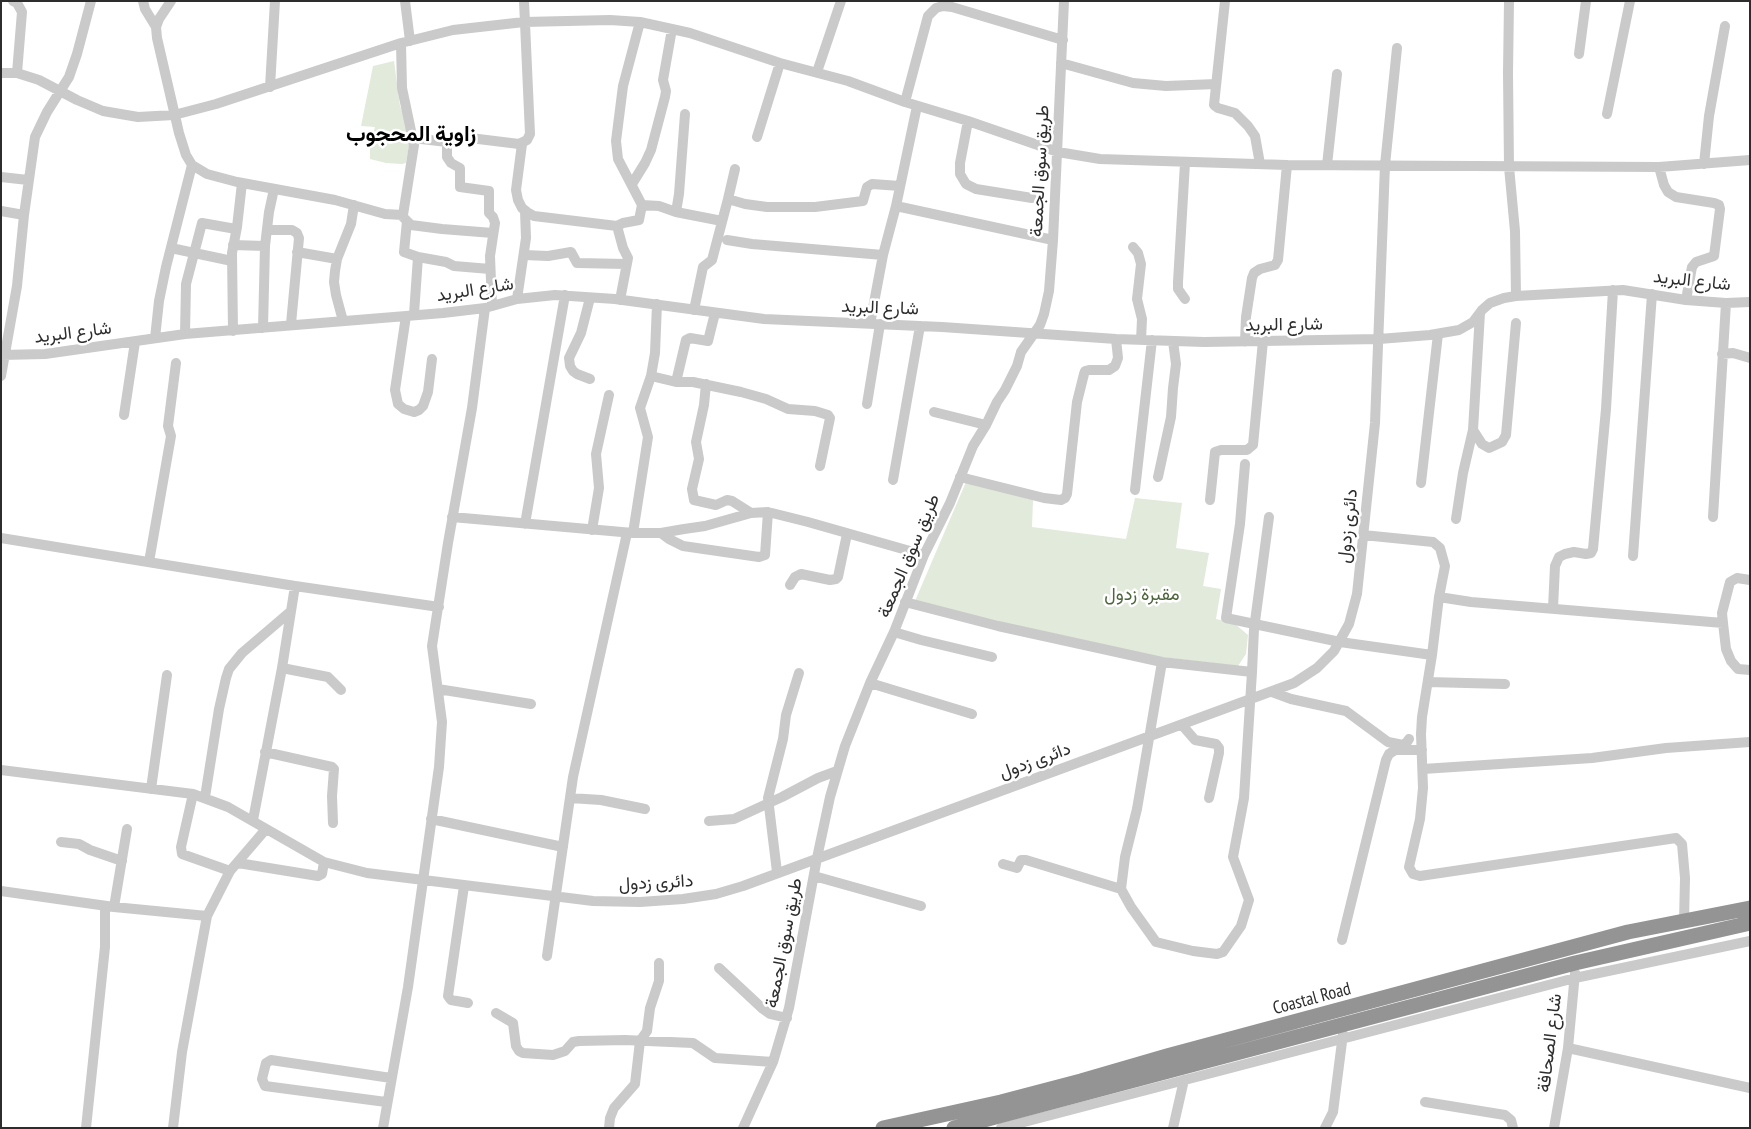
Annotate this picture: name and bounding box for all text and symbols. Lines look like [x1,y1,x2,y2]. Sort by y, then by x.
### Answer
street label: طريق سوق الجمعة [1026,105,1054,237]
district label: زاوية المحجوب [346,122,476,148]
street label: شارع البريد [1652,266,1732,296]
street label: شارع البريد [435,273,515,307]
street label: شارع البريد [841,296,919,320]
street label: شارع البريد [1245,314,1323,336]
street label: شارع البريد [33,318,113,348]
street label: دائرى زدول [1333,488,1363,564]
street label: طريق سوق الجمعة [873,491,945,621]
park label: مقبرة زدول [1104,584,1180,606]
street label: دائرى زدول [996,738,1074,784]
street label: دائرى زدول [618,870,694,896]
street label: طريق سوق الجمعة [761,876,807,1010]
street label: Coastal Road [1271,978,1353,1020]
street label: شارع الصحافة [1533,992,1567,1094]

